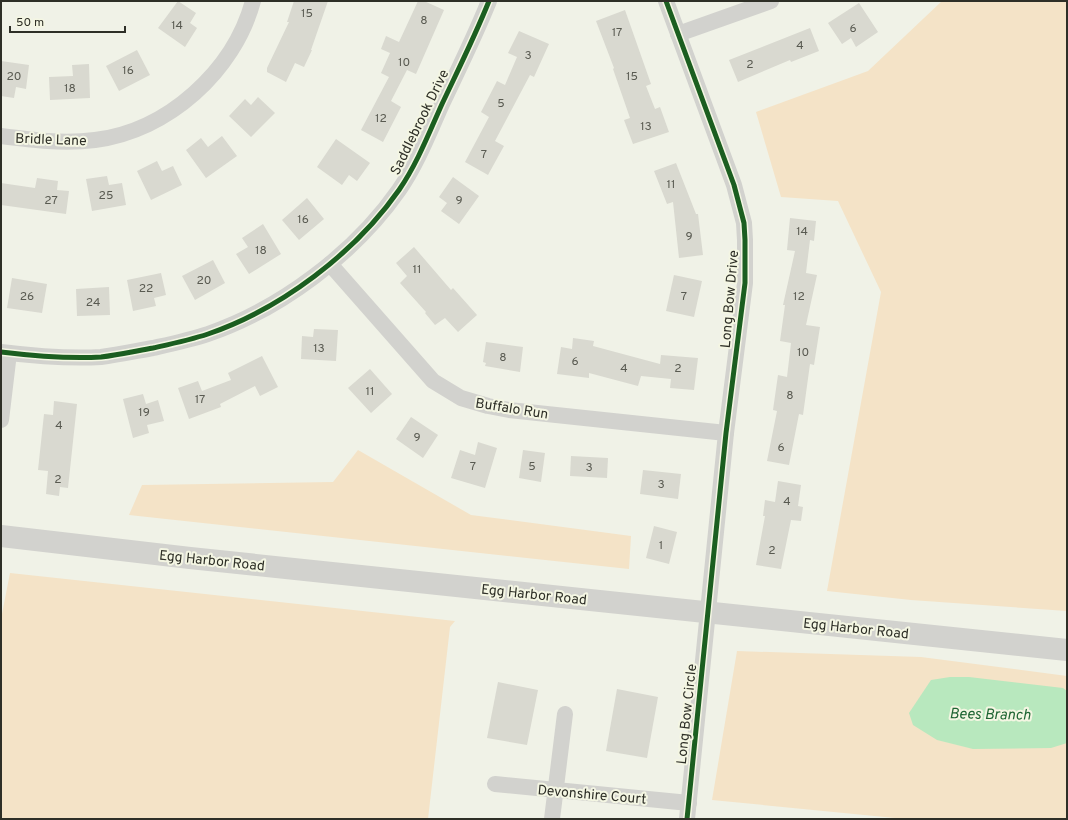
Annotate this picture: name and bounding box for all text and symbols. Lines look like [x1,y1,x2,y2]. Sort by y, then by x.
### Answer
house number: 15 [301,6,313,22]
scale bar [10,8,125,34]
house number: 8 [420,13,428,29]
text: 50 m [16,15,44,31]
house number: 14 [171,18,183,34]
house number: 6 [849,21,857,37]
house number: 17 [612,25,622,41]
house number: 4 [796,38,804,54]
house number: 3 [524,48,532,64]
house number: 10 [398,55,410,71]
house number: 2 [746,57,754,73]
house number: 16 [122,63,134,79]
street label: Saddlebrook Drive [387,67,453,178]
house number: 20 [6,69,22,85]
house number: 15 [626,69,638,85]
house number: 18 [64,81,76,97]
house number: 5 [497,96,505,112]
house number: 12 [375,111,387,127]
house number: 13 [640,119,652,135]
street label: Bridle Lane [15,131,87,150]
house number: 7 [481,147,487,163]
house number: 11 [667,177,675,193]
house number: 25 [99,188,113,204]
house number: 27 [44,193,58,209]
house number: 9 [455,193,463,209]
house number: 16 [297,212,309,228]
house number: 14 [796,224,808,240]
house number: 9 [685,229,693,245]
house number: 18 [255,243,267,259]
street label: Long Bow Drive [718,249,743,349]
house number: 11 [413,262,421,278]
house number: 20 [196,273,212,289]
house number: 22 [139,281,153,297]
house number: 26 [20,289,34,305]
house number: 7 [681,289,687,305]
house number: 12 [793,289,805,305]
house number: 24 [86,295,100,311]
house number: 13 [313,341,325,357]
house number: 10 [797,345,809,361]
house number: 8 [499,350,507,366]
house number: 6 [571,354,579,370]
house number: 4 [620,361,628,377]
house number: 2 [674,361,682,377]
house number: 11 [366,384,374,400]
house number: 8 [786,388,794,404]
house number: 17 [195,392,205,408]
street label: Buffalo Run [474,395,549,424]
house number: 19 [138,405,150,421]
house number: 4 [55,418,63,434]
house number: 9 [413,430,421,446]
house number: 6 [777,440,785,456]
house number: 7 [470,459,476,475]
house number: 5 [528,459,536,475]
house number: 3 [585,460,593,476]
house number: 2 [54,472,62,488]
house number: 3 [657,477,665,493]
house number: 4 [783,494,791,510]
house number: 1 [659,538,663,554]
house number: 2 [768,543,776,559]
street label: Egg Harbor Road [158,547,266,575]
street label: Egg Harbor Road [480,581,588,609]
street label: Egg Harbor Road [802,615,910,643]
street label: Long Bow Circle [674,663,701,765]
water label: Bees Branch [949,705,1031,726]
street label: Devonshire Court [537,782,647,809]

